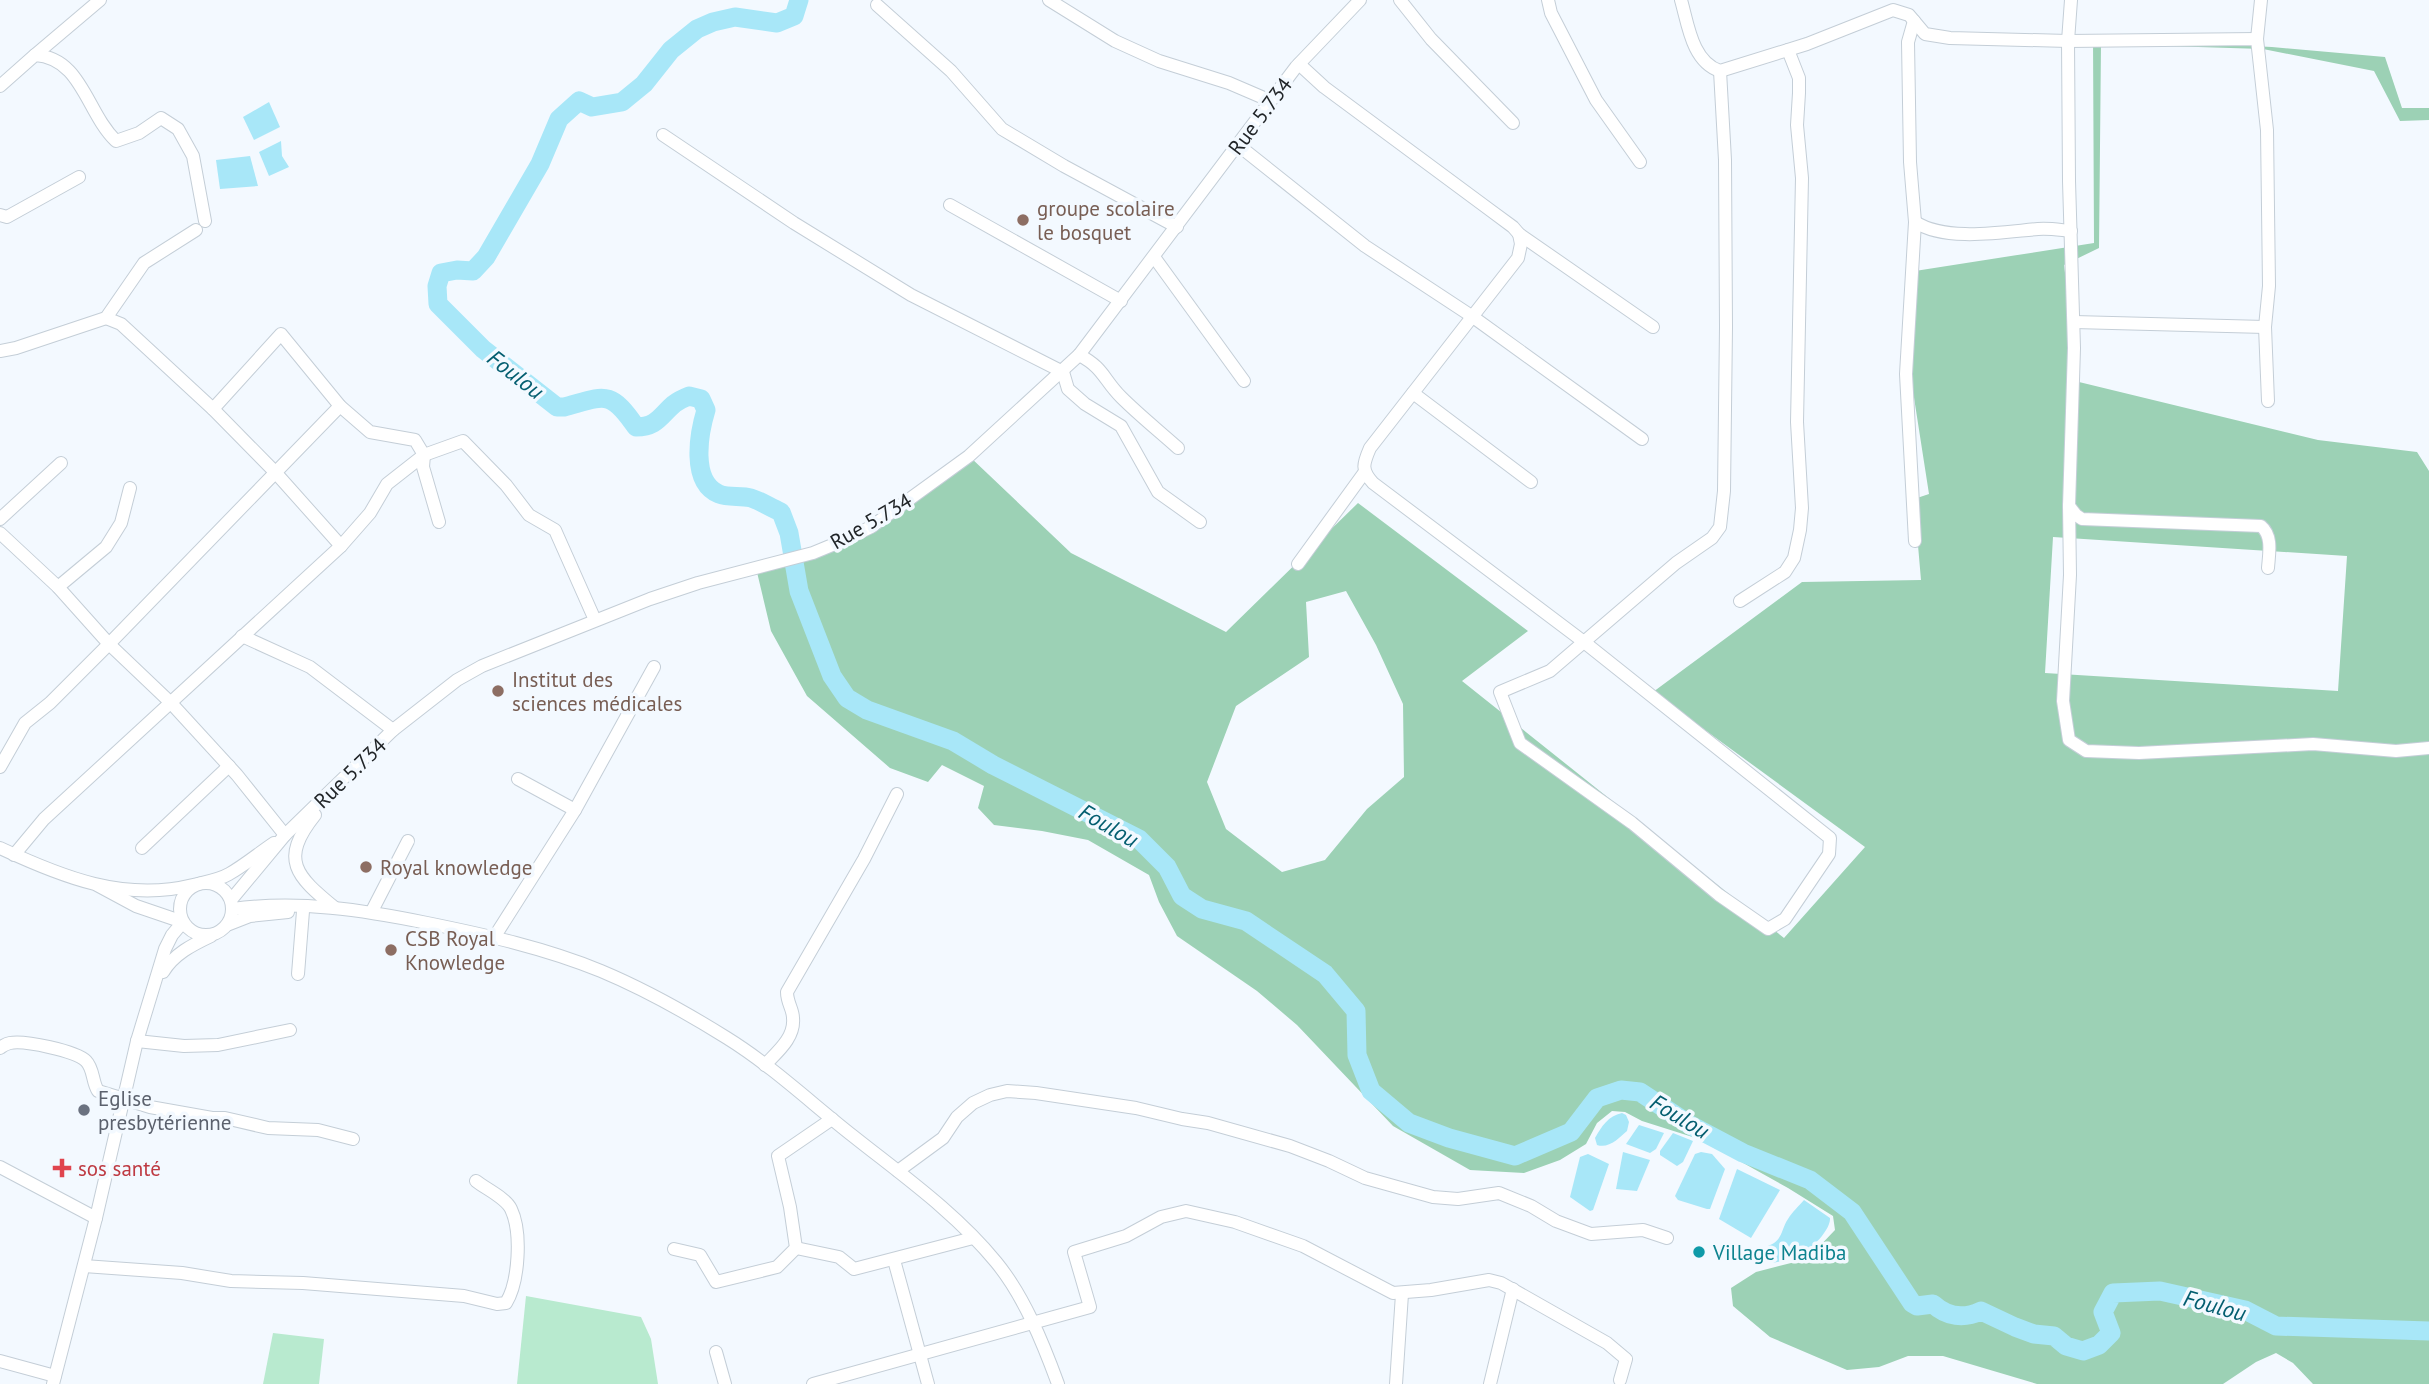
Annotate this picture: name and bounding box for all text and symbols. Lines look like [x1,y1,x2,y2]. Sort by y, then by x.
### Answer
street label: Rue 5.734 [1222,72,1298,160]
place label: groupe scolaire le bosquet [1037,195,1175,246]
marker: groupe scolaire le bosquet [1015,212,1031,228]
water label: Foulou [482,343,550,405]
street label: Rue 5.734 [825,487,917,555]
place label: Institut des sciences médicales [512,666,682,717]
marker: Institut des sciences médicales [490,683,506,699]
street label: Rue 5.734 [308,732,392,814]
water label: Foulou [1074,796,1144,854]
place label: Royal knowledge [380,854,532,881]
marker: Royal knowledge [358,859,374,875]
place label: CSB Royal Knowledge [405,925,505,976]
marker: CSB Royal Knowledge [383,942,399,958]
place label: Eglise presbytérienne [98,1085,232,1136]
water label: Foulou [1645,1087,1715,1145]
marker: Eglise presbytérienne [76,1102,92,1118]
place label: sos santé [78,1155,161,1182]
marker: sos santé [52,1158,72,1178]
place label: Village Madiba [1712,1239,1847,1266]
marker: Village Madiba [1691,1244,1707,1260]
water label: Foulou [2180,1283,2250,1327]

